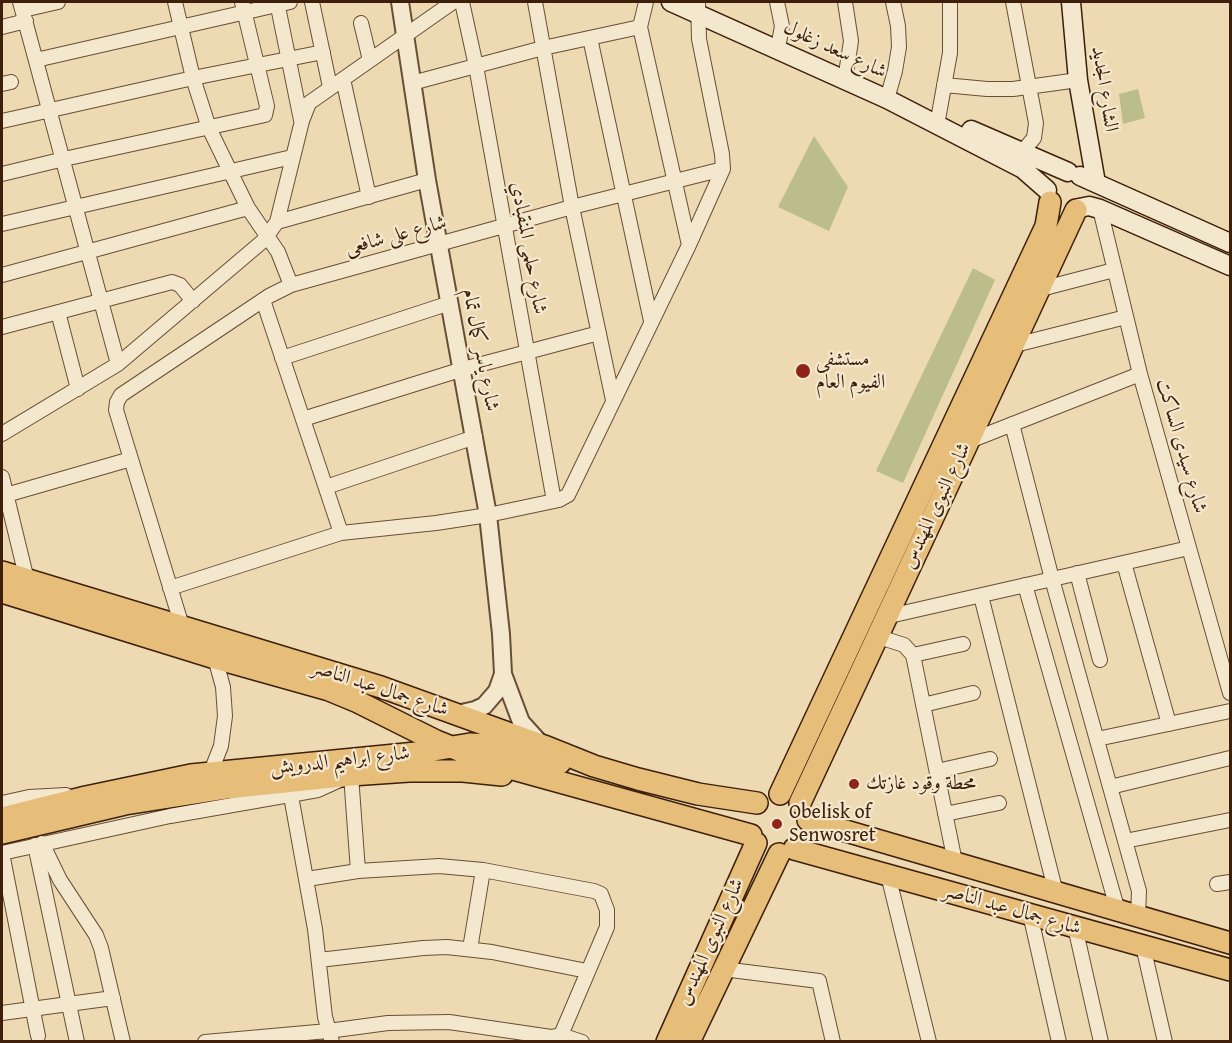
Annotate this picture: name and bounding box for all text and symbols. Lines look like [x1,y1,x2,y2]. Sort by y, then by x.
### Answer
street label: شارع سعد زغلول [780,16,890,84]
street label: الشارع الجديد [1085,44,1123,134]
street label: شارع حلمى المنقبادي [505,180,551,316]
street label: شارع على شافعى [343,211,449,261]
street label: شارع ياسر كمال تمام [456,287,504,413]
place label: مستشفى الفيوم العام [816,348,885,395]
marker: مستشفى الفيوم العام [794,362,812,380]
street label: شارع سيدى الساكت [1150,376,1212,516]
street label: شارع النبوى المهندس [897,439,977,573]
street label: شارع جمال عبد الناصر [309,656,451,722]
street label: شارع ابراهيم الدرويش [269,742,411,780]
place label: محطة وقود غازتك [866,772,976,796]
marker: محطة وقود غازتك [847,777,861,791]
place label: Obelisk of Senwosret [789,801,876,848]
marker: Obelisk of Senwosret [770,817,784,831]
street label: شارع النبوى المهندس [672,875,750,1009]
street label: شارع جمال عبد الناصر [940,879,1084,941]

